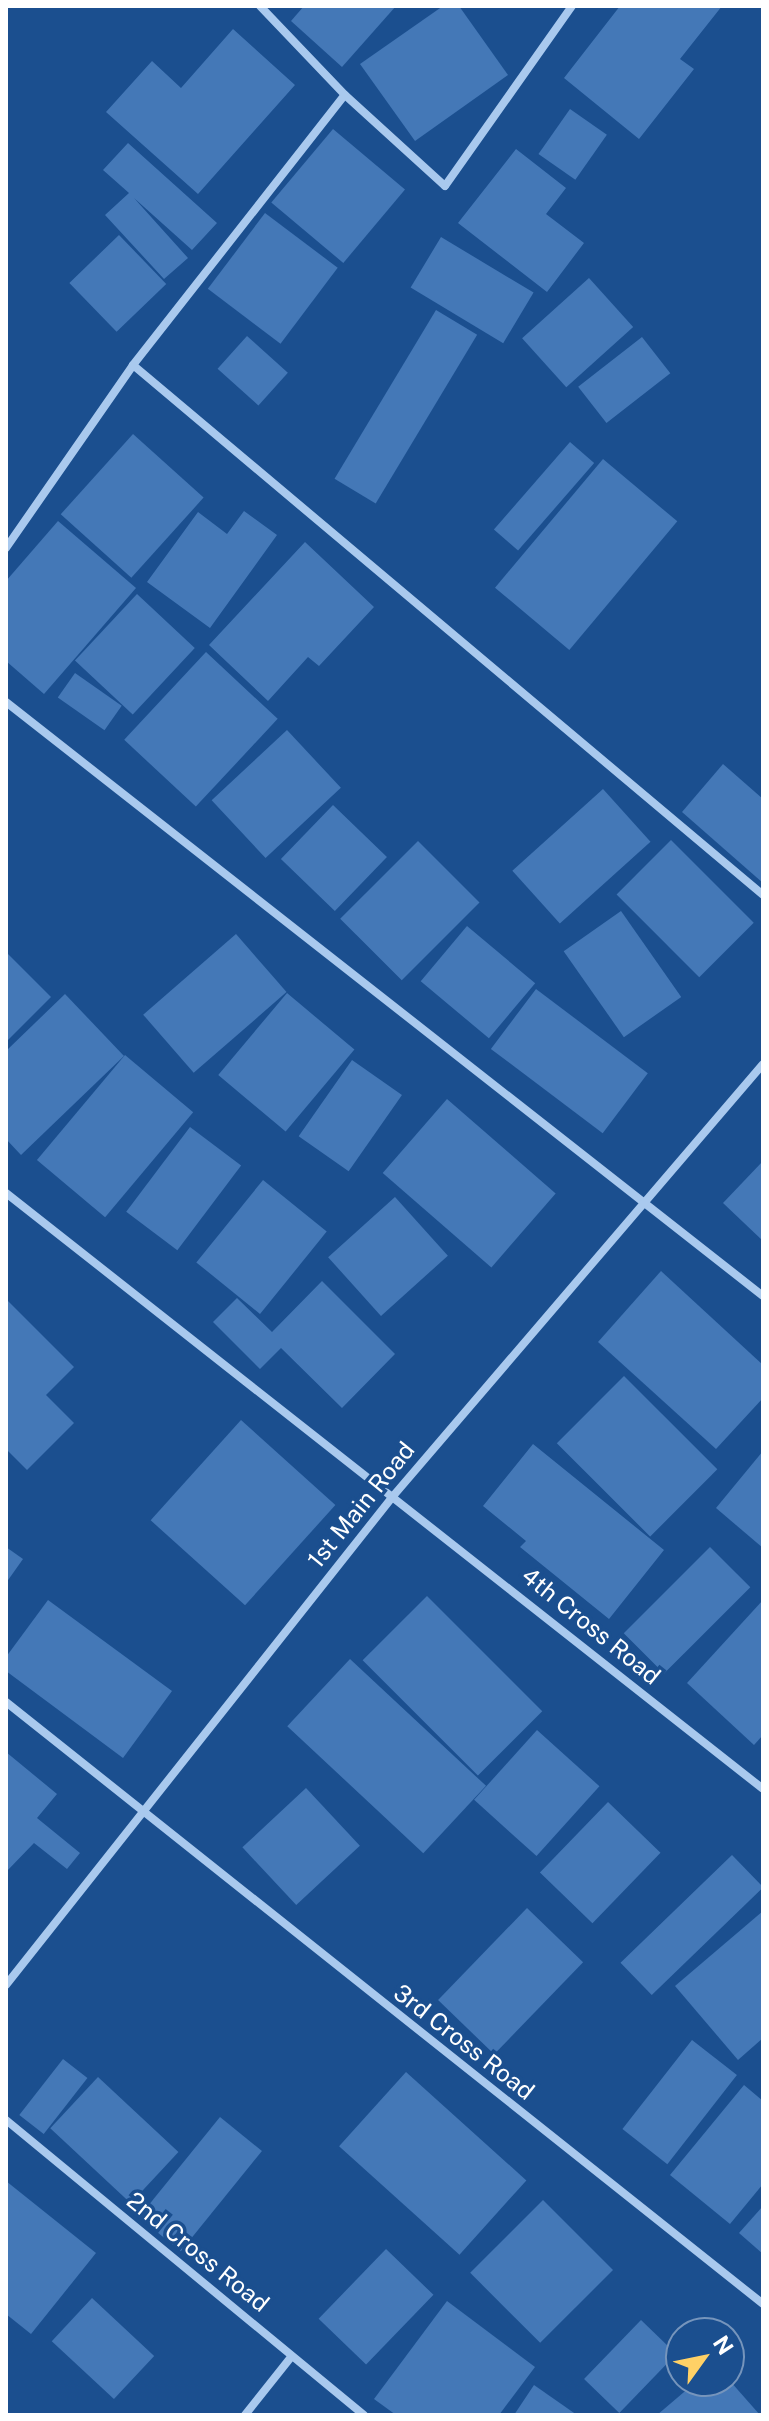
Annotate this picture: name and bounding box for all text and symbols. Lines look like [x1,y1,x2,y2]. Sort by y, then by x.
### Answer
street label: 1st Main Road [301,1436,421,1574]
street label: 4th Cross Road [516,1561,666,1691]
street label: 3rd Cross Road [388,1978,540,2106]
street label: 2nd Cross Road [121,2186,275,2318]
north arrow [665,2317,745,2397]
text: N [708,2331,739,2359]

